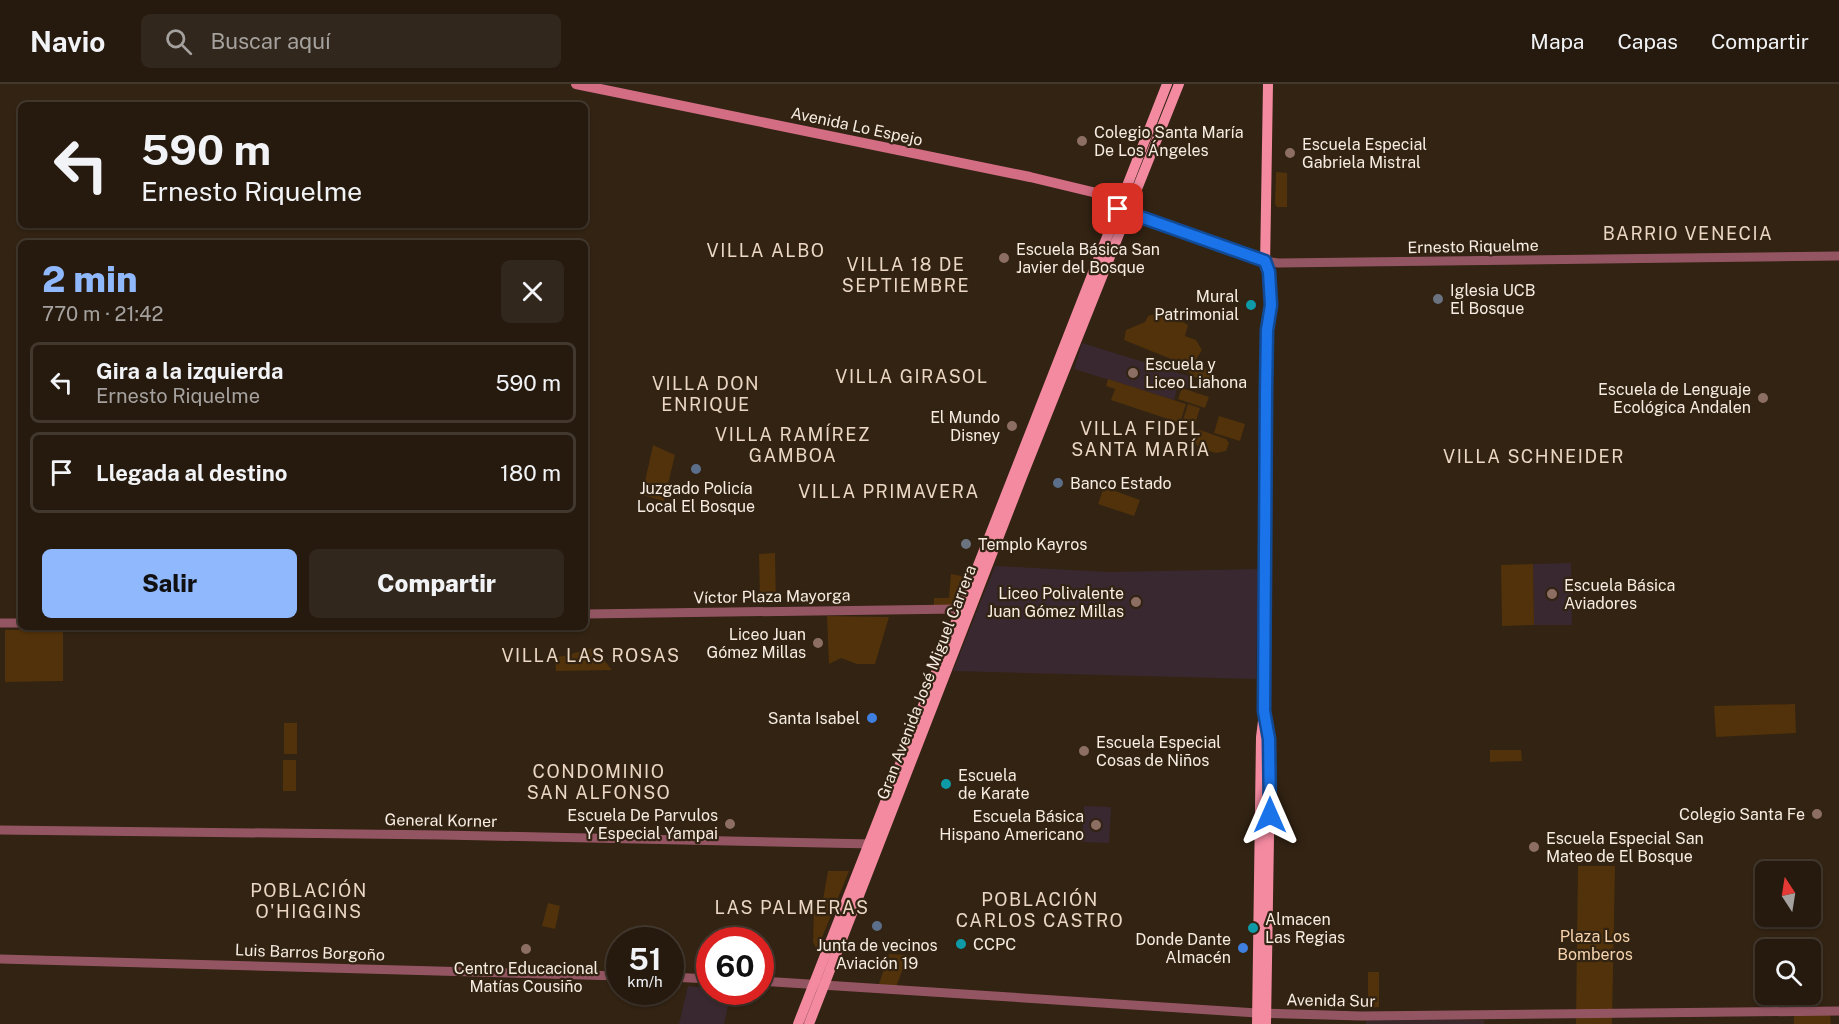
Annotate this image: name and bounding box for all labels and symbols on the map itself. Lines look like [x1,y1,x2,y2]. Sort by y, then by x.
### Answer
street label: Avenida Lo Espejo [789,103,925,150]
place label: Colegio Santa María De Los Ángeles [1094,123,1244,160]
marker: Colegio Santa María De Los Ángeles [1075,134,1089,148]
place label: Escuela Especial Gabriela Mistral [1302,135,1427,172]
marker: Escuela Especial Gabriela Mistral [1283,146,1297,160]
pin [1092,183,1143,234]
district label: BARRIO VENECIA [1603,223,1773,244]
street label: Ernesto Riquelme [1407,236,1539,257]
district label: VILLA ALBO [707,240,825,261]
place label: Escuela Básica San Javier del Bosque [1016,240,1160,277]
marker: Escuela Básica San Javier del Bosque [997,251,1011,265]
district label: VILLA 18 DE SEPTIEMBRE [842,254,970,296]
place label: Iglesia UCB El Bosque [1450,281,1536,318]
place label: Mural Patrimonial [1154,287,1239,324]
marker: Iglesia UCB El Bosque [1431,292,1445,306]
marker: Mural Patrimonial [1244,298,1258,312]
place label: Escuela y Liceo Liahona [1145,355,1247,392]
district label: VILLA GIRASOL [835,366,989,387]
marker: Escuela y Liceo Liahona [1126,366,1140,380]
district label: VILLA DON ENRIQUE [652,373,760,415]
place label: Escuela de Lenguaje Ecológica Andalen [1598,380,1751,417]
marker: Escuela de Lenguaje Ecológica Andalen [1756,391,1770,405]
place label: El Mundo Disney [930,408,1000,445]
district label: VILLA FIDEL SANTA MARÍA [1071,418,1211,460]
marker: El Mundo Disney [1005,419,1019,433]
district label: VILLA RAMÍREZ GAMBOA [715,423,871,466]
district label: VILLA SCHNEIDER [1443,446,1625,467]
marker: Juzgado Policía Local El Bosque [689,462,703,476]
place label: Banco Estado [1070,474,1172,493]
marker: Banco Estado [1051,476,1065,490]
place label: Juzgado Policía Local El Bosque [637,479,755,516]
district label: VILLA PRIMAVERA [798,481,980,502]
place label: Templo Kayros [978,535,1087,554]
marker: Templo Kayros [959,537,973,551]
street label: Gran Avenida José Miguel Carrera [873,562,980,802]
place label: Escuela Básica Aviadores [1564,576,1675,613]
place label: Liceo Polivalente Juan Gómez Millas [987,584,1124,621]
street label: Víctor Plaza Mayorga [693,586,851,607]
marker: Escuela Básica Aviadores [1545,587,1559,601]
marker: Liceo Polivalente Juan Gómez Millas [1129,595,1143,609]
place label: Liceo Juan Gómez Millas [706,625,806,662]
marker: Liceo Juan Gómez Millas [811,636,825,650]
district label: VILLA LAS ROSAS [501,645,681,666]
place label: Santa Isabel [768,709,860,728]
marker: Santa Isabel [865,711,879,725]
place label: Escuela Especial Cosas de Niños [1096,733,1221,770]
marker: Escuela Especial Cosas de Niños [1077,744,1091,758]
district label: CONDOMINIO SAN ALFONSO [527,761,671,803]
place label: Escuela de Karate [958,766,1030,803]
marker: Escuela de Karate [939,777,953,791]
position arrow [1238,783,1302,847]
place label: Colegio Santa Fe [1679,805,1805,824]
place label: Escuela De Parvulos Y Especial Yampai [567,806,718,843]
place label: Escuela Básica Hispano Americano [939,807,1084,844]
marker: Colegio Santa Fe [1810,807,1824,821]
street label: General Korner [384,810,498,831]
marker: Escuela De Parvulos Y Especial Yampai [723,817,737,831]
marker: Escuela Básica Hispano Americano [1089,818,1103,832]
place label: Escuela Especial San Mateo de El Bosque [1546,829,1704,866]
marker: Escuela Especial San Mateo de El Bosque [1527,840,1541,854]
north arrow [1755,861,1821,927]
district label: POBLACIÓN O'HIGGINS [250,879,368,922]
district label: POBLACIÓN CARLOS CASTRO [956,888,1124,931]
district label: LAS PALMERAS [714,897,870,918]
place label: Almacen Las Regias [1265,910,1345,947]
marker: Junta de vecinos Aviación 19 [870,919,884,933]
marker: Almacen Las Regias [1246,921,1260,935]
speed limit sign: 60 [696,927,774,1005]
park label: Plaza Los Bomberos [1557,927,1633,964]
place label: Donde Dante Almacén [1135,930,1231,967]
place label: CCPC [973,935,1016,954]
place label: Junta de vecinos Aviación 19 [816,936,938,973]
marker: CCPC [954,937,968,951]
street label: Luis Barros Borgoño [235,940,385,965]
marker: Donde Dante Almacén [1236,941,1250,955]
marker: Centro Educacional Matías Cousiño [519,942,533,956]
place label: Centro Educacional Matías Cousiño [454,959,599,996]
street label: Avenida Sur [1286,990,1376,1011]

